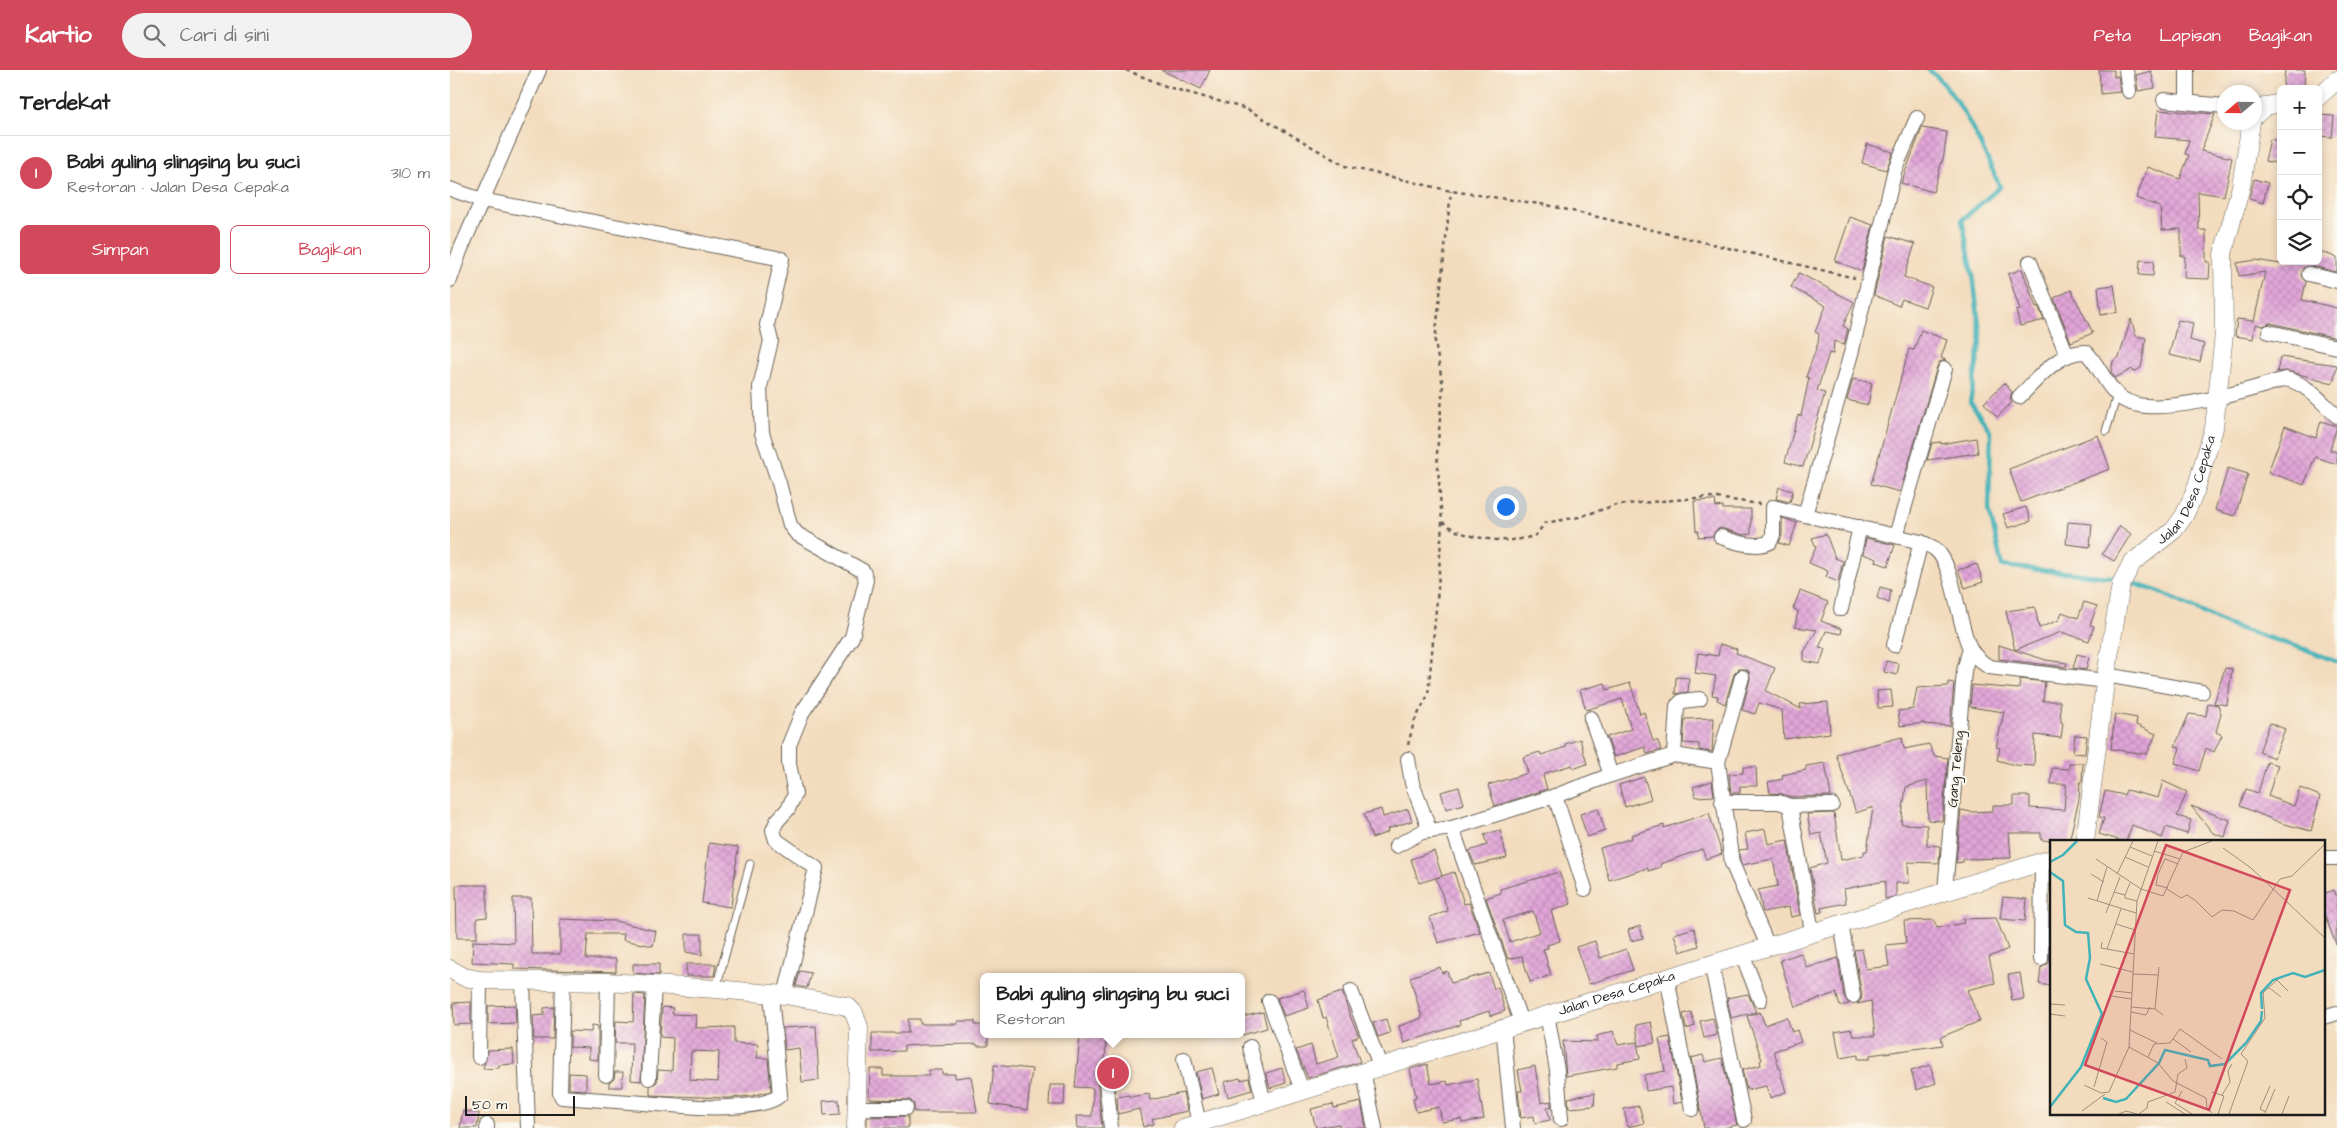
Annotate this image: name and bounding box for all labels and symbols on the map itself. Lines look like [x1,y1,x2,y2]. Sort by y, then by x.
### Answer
north arrow [2217,85,2262,130]
street label: Jalan Desa Cepaka [2153,433,2221,550]
your location [1493,494,1519,520]
street label: Gang Teleng [1943,730,1969,808]
inset map [2050,840,2324,1116]
street label: Jalan Desa Cepaka [1556,966,1677,1021]
pin: 1 [1097,1054,1129,1092]
scale bar [465,1093,575,1116]

